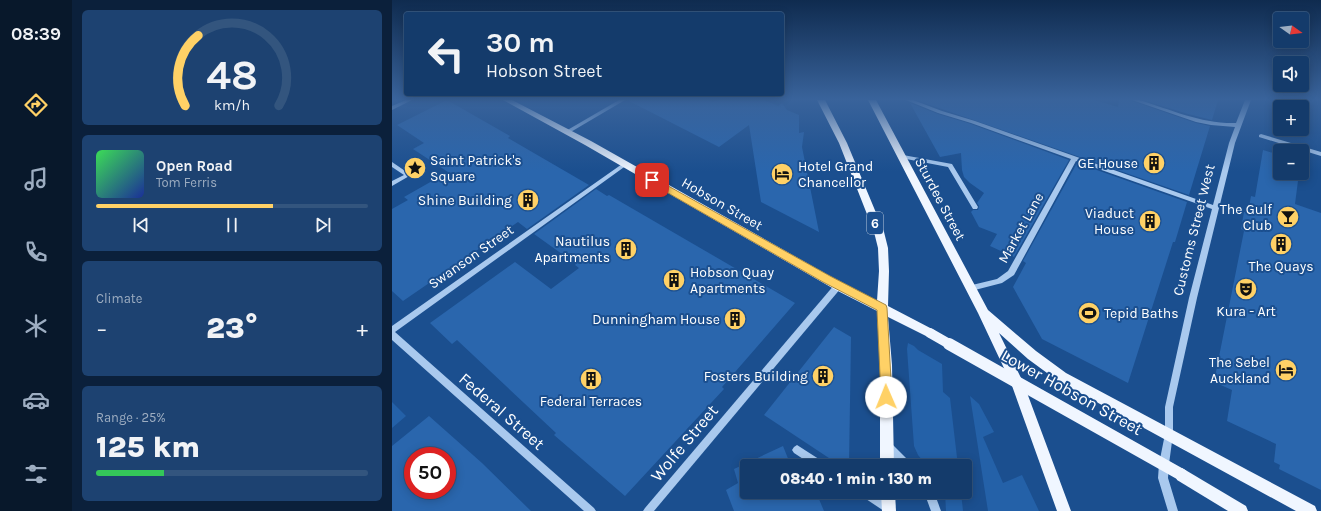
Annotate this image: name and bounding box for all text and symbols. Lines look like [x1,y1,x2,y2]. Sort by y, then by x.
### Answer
north arrow [1273,12,1309,48]
map controls [1273,12,1309,180]
text: 08:39 [11,23,61,45]
text: 30 m [486,26,555,59]
icon: left [420,28,472,80]
text: 48 [206,50,258,98]
button: sound [1273,56,1309,92]
text: Hobson Street [486,60,602,82]
icon: directions [22,91,50,119]
text: km/h [214,96,250,113]
button: + [1273,100,1309,136]
button: − [1273,144,1309,180]
building icon: GE House [1141,150,1167,176]
place label: Saint Patrick's Square [430,152,522,185]
place icon: Saint Patrick's Square [402,155,428,181]
street label: Sturdee Street [911,155,969,243]
place label: GE House [1078,155,1138,172]
text: Open Road [156,157,233,175]
place label: Hotel Grand Chancellor [798,158,873,191]
hotel icon: Hotel Grand Chancellor [769,161,795,187]
pin [635,163,669,197]
street label: Customs Street West [1169,163,1219,297]
icon: music [22,165,50,193]
icon: arrive [641,169,663,191]
street label: Hobson Street [679,174,765,234]
text: Tom Ferris [156,175,217,190]
building icon: Shine Building [515,187,541,213]
street label: Market Lane [995,190,1047,266]
place label: Shine Building [418,192,512,209]
place label: The Gulf Club [1220,201,1272,234]
bar icon: The Gulf Club [1275,204,1301,230]
place label: Viaduct House [1085,205,1134,238]
building icon: Viaduct House [1137,208,1163,234]
road number: 6 [867,212,883,234]
icon: previous [130,214,152,236]
icon: pause [221,214,243,236]
icon: next [312,214,334,236]
street label: Swanson Street [425,221,517,293]
building icon: The Quays [1268,231,1294,257]
place label: Nautilus Apartments [534,233,610,266]
building icon: Nautilus Apartments [613,236,639,262]
icon: phone [22,238,50,266]
place label: The Quays [1248,258,1314,275]
place label: Hobson Quay Apartments [690,264,774,297]
building icon: Hobson Quay Apartments [661,267,687,293]
theatre icon: Kura - Art [1233,276,1259,302]
text: Climate [96,291,142,306]
sports icon: Tepid Baths [1076,300,1102,326]
place label: Kura - Art [1216,303,1276,320]
place label: Tepid Baths [1104,305,1179,322]
building icon: Dunningham House [722,306,748,332]
text: 23° [206,310,258,346]
place label: Dunningham House [592,311,720,328]
icon: climate [22,312,50,340]
text: − [96,316,108,342]
text: + [356,316,368,342]
street label: Lower Hobson Street [998,345,1146,439]
place label: The Sebel Auckland [1209,354,1270,387]
hotel icon: The Sebel Auckland [1273,357,1299,383]
building icon: Fosters Building [810,363,836,389]
building icon: Federal Terraces [578,366,604,392]
street label: Federal Street [455,368,549,454]
place label: Fosters Building [704,368,808,385]
position arrow [865,376,907,418]
icon: car [22,386,50,414]
place label: Federal Terraces [540,393,642,410]
street label: Wolfe Street [646,401,722,485]
text: Range · 25% [96,410,166,425]
text: 125 km [96,429,200,465]
speed limit sign: 50 [404,447,456,499]
icon: filters [22,460,50,488]
text: 08:40 · 1 min · 130 m [780,470,932,488]

